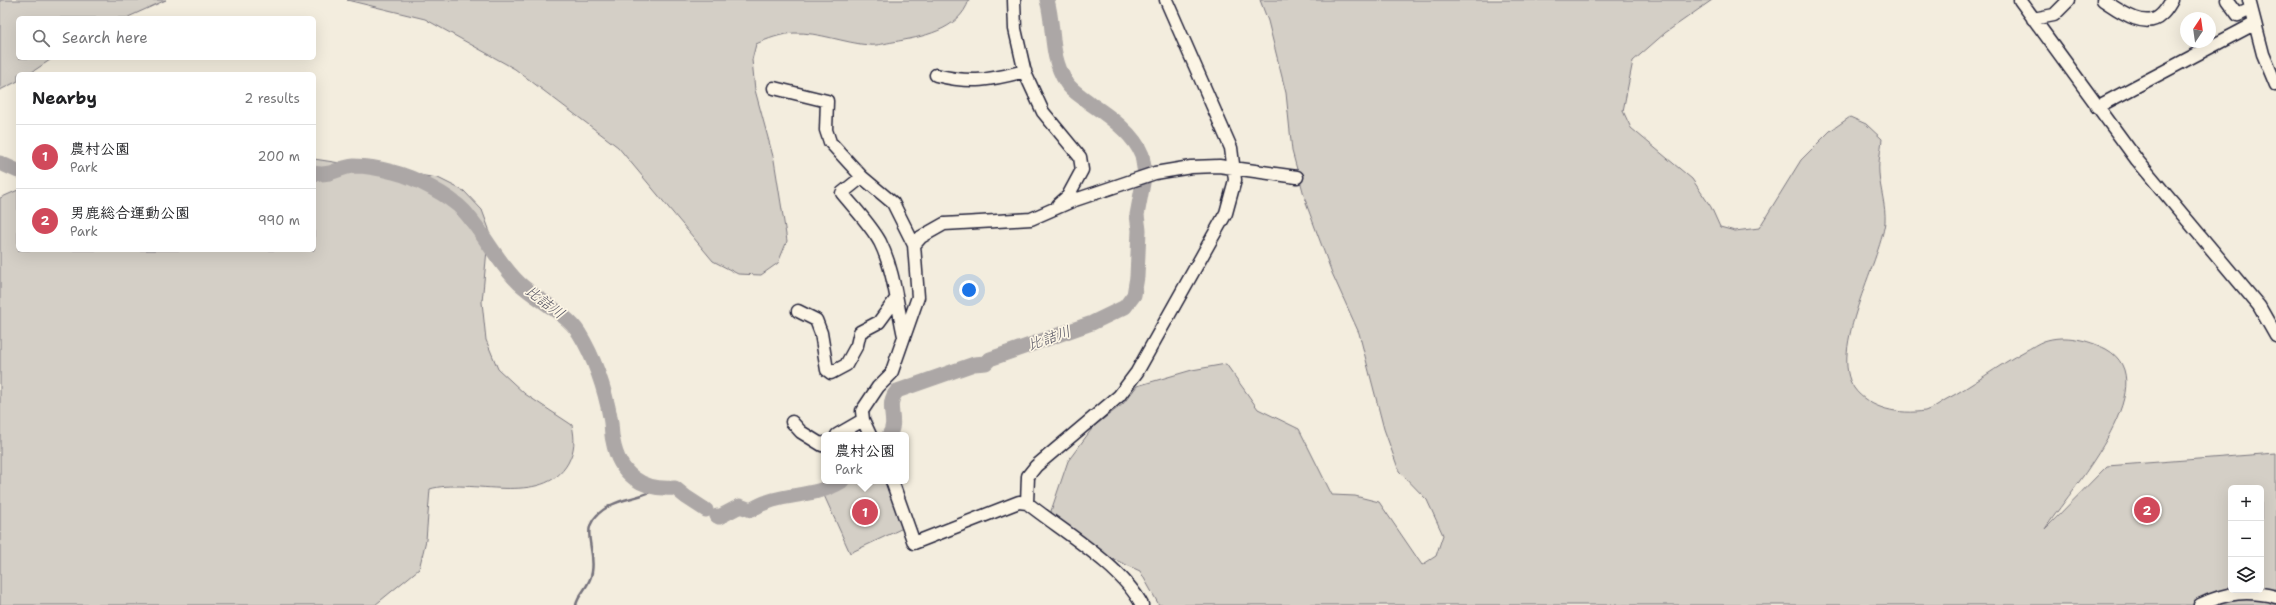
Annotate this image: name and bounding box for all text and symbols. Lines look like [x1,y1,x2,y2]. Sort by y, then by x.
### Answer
north arrow [2180,12,2216,48]
search box [16,16,316,60]
icon: search [30,27,52,49]
text: Search here [62,28,148,48]
text: Nearby [32,87,97,109]
text: 2 results [244,90,300,107]
text: 農村公園 [70,139,130,159]
text: 1 [42,148,48,165]
text: 200 m [258,148,300,165]
text: Park [70,159,98,176]
text: 男鹿総合運動公園 [70,203,190,223]
text: 2 [40,212,50,229]
text: 990 m [258,212,300,229]
text: Park [70,223,98,240]
water label: 比詰川 [521,280,569,324]
your location [959,280,979,300]
water label: 比詰川 [1024,321,1074,355]
popup [821,432,909,484]
text: 農村公園 [835,441,895,461]
text: Park [835,461,863,478]
map controls [2228,485,2264,593]
button: + [2228,485,2264,521]
pin: 2 [2134,495,2160,525]
pin: 1 [852,497,878,527]
button: − [2228,521,2264,557]
button: layers [2228,557,2264,593]

